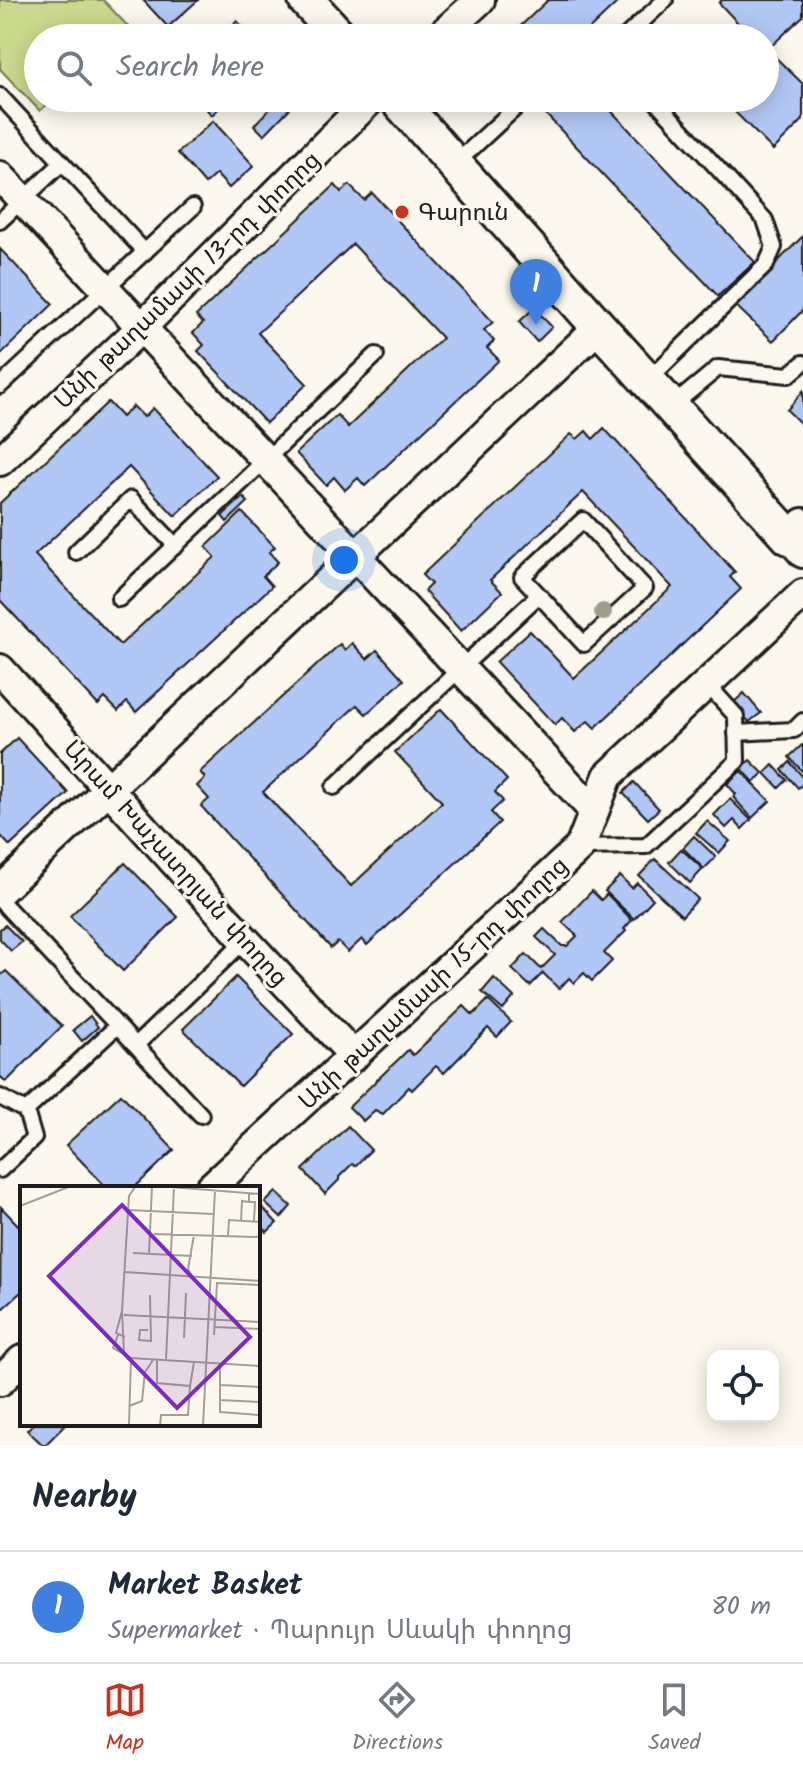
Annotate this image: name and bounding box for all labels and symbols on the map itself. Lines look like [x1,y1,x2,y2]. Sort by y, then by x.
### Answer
street label: Անի թաղամասի 13-րդ փողոց [46,143,330,420]
place label: Գարուն [418,194,509,233]
marker: Գարուն [393,203,411,221]
pin: 1 [510,259,562,325]
your location [324,540,364,580]
street label: Արամ Խաչատրյան փողոց [53,732,297,996]
street label: Անի թաղամասի 15-րդ փողոց [290,848,578,1120]
inset map [20,1186,260,1426]

